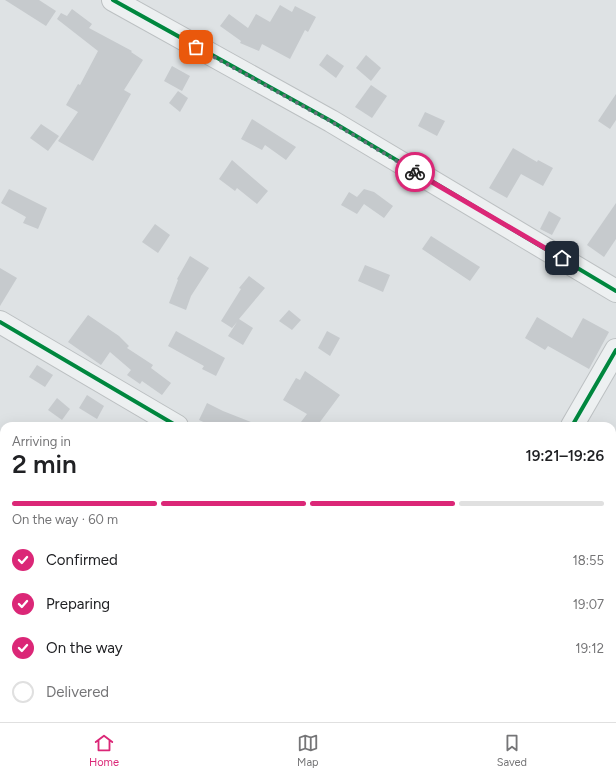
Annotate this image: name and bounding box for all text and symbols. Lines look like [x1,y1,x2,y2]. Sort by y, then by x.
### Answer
pin [179,30,213,64]
icon: bag [185,36,207,58]
courier [395,152,435,192]
icon: bike [404,161,426,183]
pin [545,241,579,275]
icon: home [551,247,573,269]
text: Arriving in [12,434,71,449]
text: 19:21–19:26 [525,447,604,465]
text: 2 min [12,448,77,480]
text: On the way · 60 m [12,512,118,527]
icon: check [12,549,34,571]
text: Confirmed [46,551,118,569]
text: 18:55 [572,553,604,568]
icon: check [12,593,34,615]
text: Preparing [46,595,110,613]
text: 19:07 [573,597,604,612]
icon: check [12,637,34,659]
text: On the way [46,639,123,657]
text: 19:12 [575,641,604,656]
text: Delivered [46,683,109,701]
tab: Home [89,732,119,769]
tab: Map [297,732,319,769]
tab: Saved [497,732,527,769]

